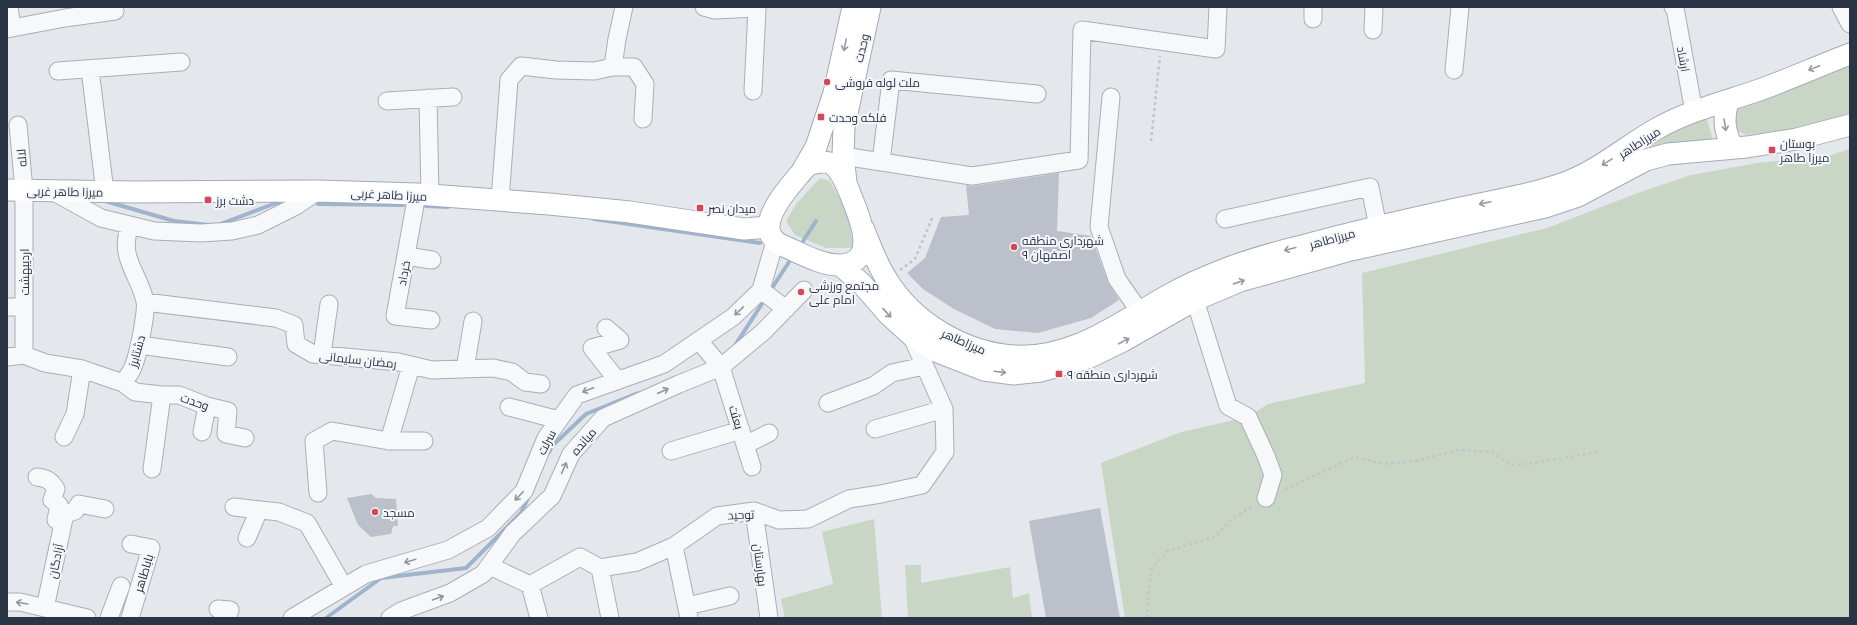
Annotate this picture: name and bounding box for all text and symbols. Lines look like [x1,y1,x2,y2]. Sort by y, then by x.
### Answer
street label: وحدت [851,32,872,64]
one-way arrow [840,38,848,51]
street label: ارشاد [1674,45,1693,73]
one-way arrow [1808,65,1820,72]
place label: ملت لوله فروشی [835,75,920,90]
marker: ملت لوله فروشی [822,77,832,87]
place label: فلکه وحدت [829,110,887,125]
marker: فلکه وحدت [816,112,826,122]
one-way arrow [1721,118,1729,131]
street label: میرزاطاهر [1615,123,1663,162]
place label: بوستان میرزا طاهر [1779,136,1830,165]
marker: بوستان میرزا طاهر [1767,145,1777,155]
street label: لاله [13,148,29,168]
one-way arrow [1601,158,1613,166]
street label: میرزا طاهر غربی [27,183,103,200]
street label: میرزا طاهر غربی [350,185,428,204]
place label: دشت برز [215,193,254,208]
marker: دشت برز [203,195,213,205]
one-way arrow [1478,200,1491,208]
place label: میدان نصر [707,201,756,216]
marker: میدان نصر [695,203,705,213]
street label: میرزاطاهر [1307,225,1357,252]
place label: شهرداری منطقه ۹ اصفهان [1022,233,1104,262]
marker: شهرداری منطقه ۹ اصفهان [1009,242,1019,252]
one-way arrow [1284,246,1297,253]
street label: اردیبهشت [17,249,32,295]
street label: خرداد [394,259,413,287]
one-way arrow [1232,277,1244,285]
place label: مجتمع ورزشی امام علی [809,278,879,308]
marker: مجتمع ورزشی امام علی [796,287,806,297]
one-way arrow [734,306,744,316]
one-way arrow [882,308,892,318]
street label: میرزاطاهر [938,325,988,358]
street label: دشتابرز [124,333,148,370]
one-way arrow [1117,337,1129,344]
street label: رمضان سلیمانی [318,348,397,371]
place label: شهرداری منطقه ۹ [1067,367,1158,382]
one-way arrow [993,368,1006,376]
marker: شهرداری منطقه ۹ [1054,369,1064,379]
one-way arrow [657,386,669,394]
one-way arrow [583,387,595,395]
street label: وحدت [179,390,211,413]
street label: بعثت [726,403,747,431]
street label: میانده [567,425,599,458]
street label: سرلت [534,427,559,457]
one-way arrow [561,462,568,474]
one-way arrow [514,491,524,501]
place label: مسجد [383,505,415,520]
marker: مسجد [370,507,380,517]
street label: توحید [727,507,755,522]
street label: آزادگان [45,542,67,580]
street label: بهارستان [750,543,771,587]
street label: باباطاهر [130,552,156,595]
one-way arrow [403,558,416,565]
one-way arrow [432,593,444,601]
one-way arrow [15,599,28,607]

